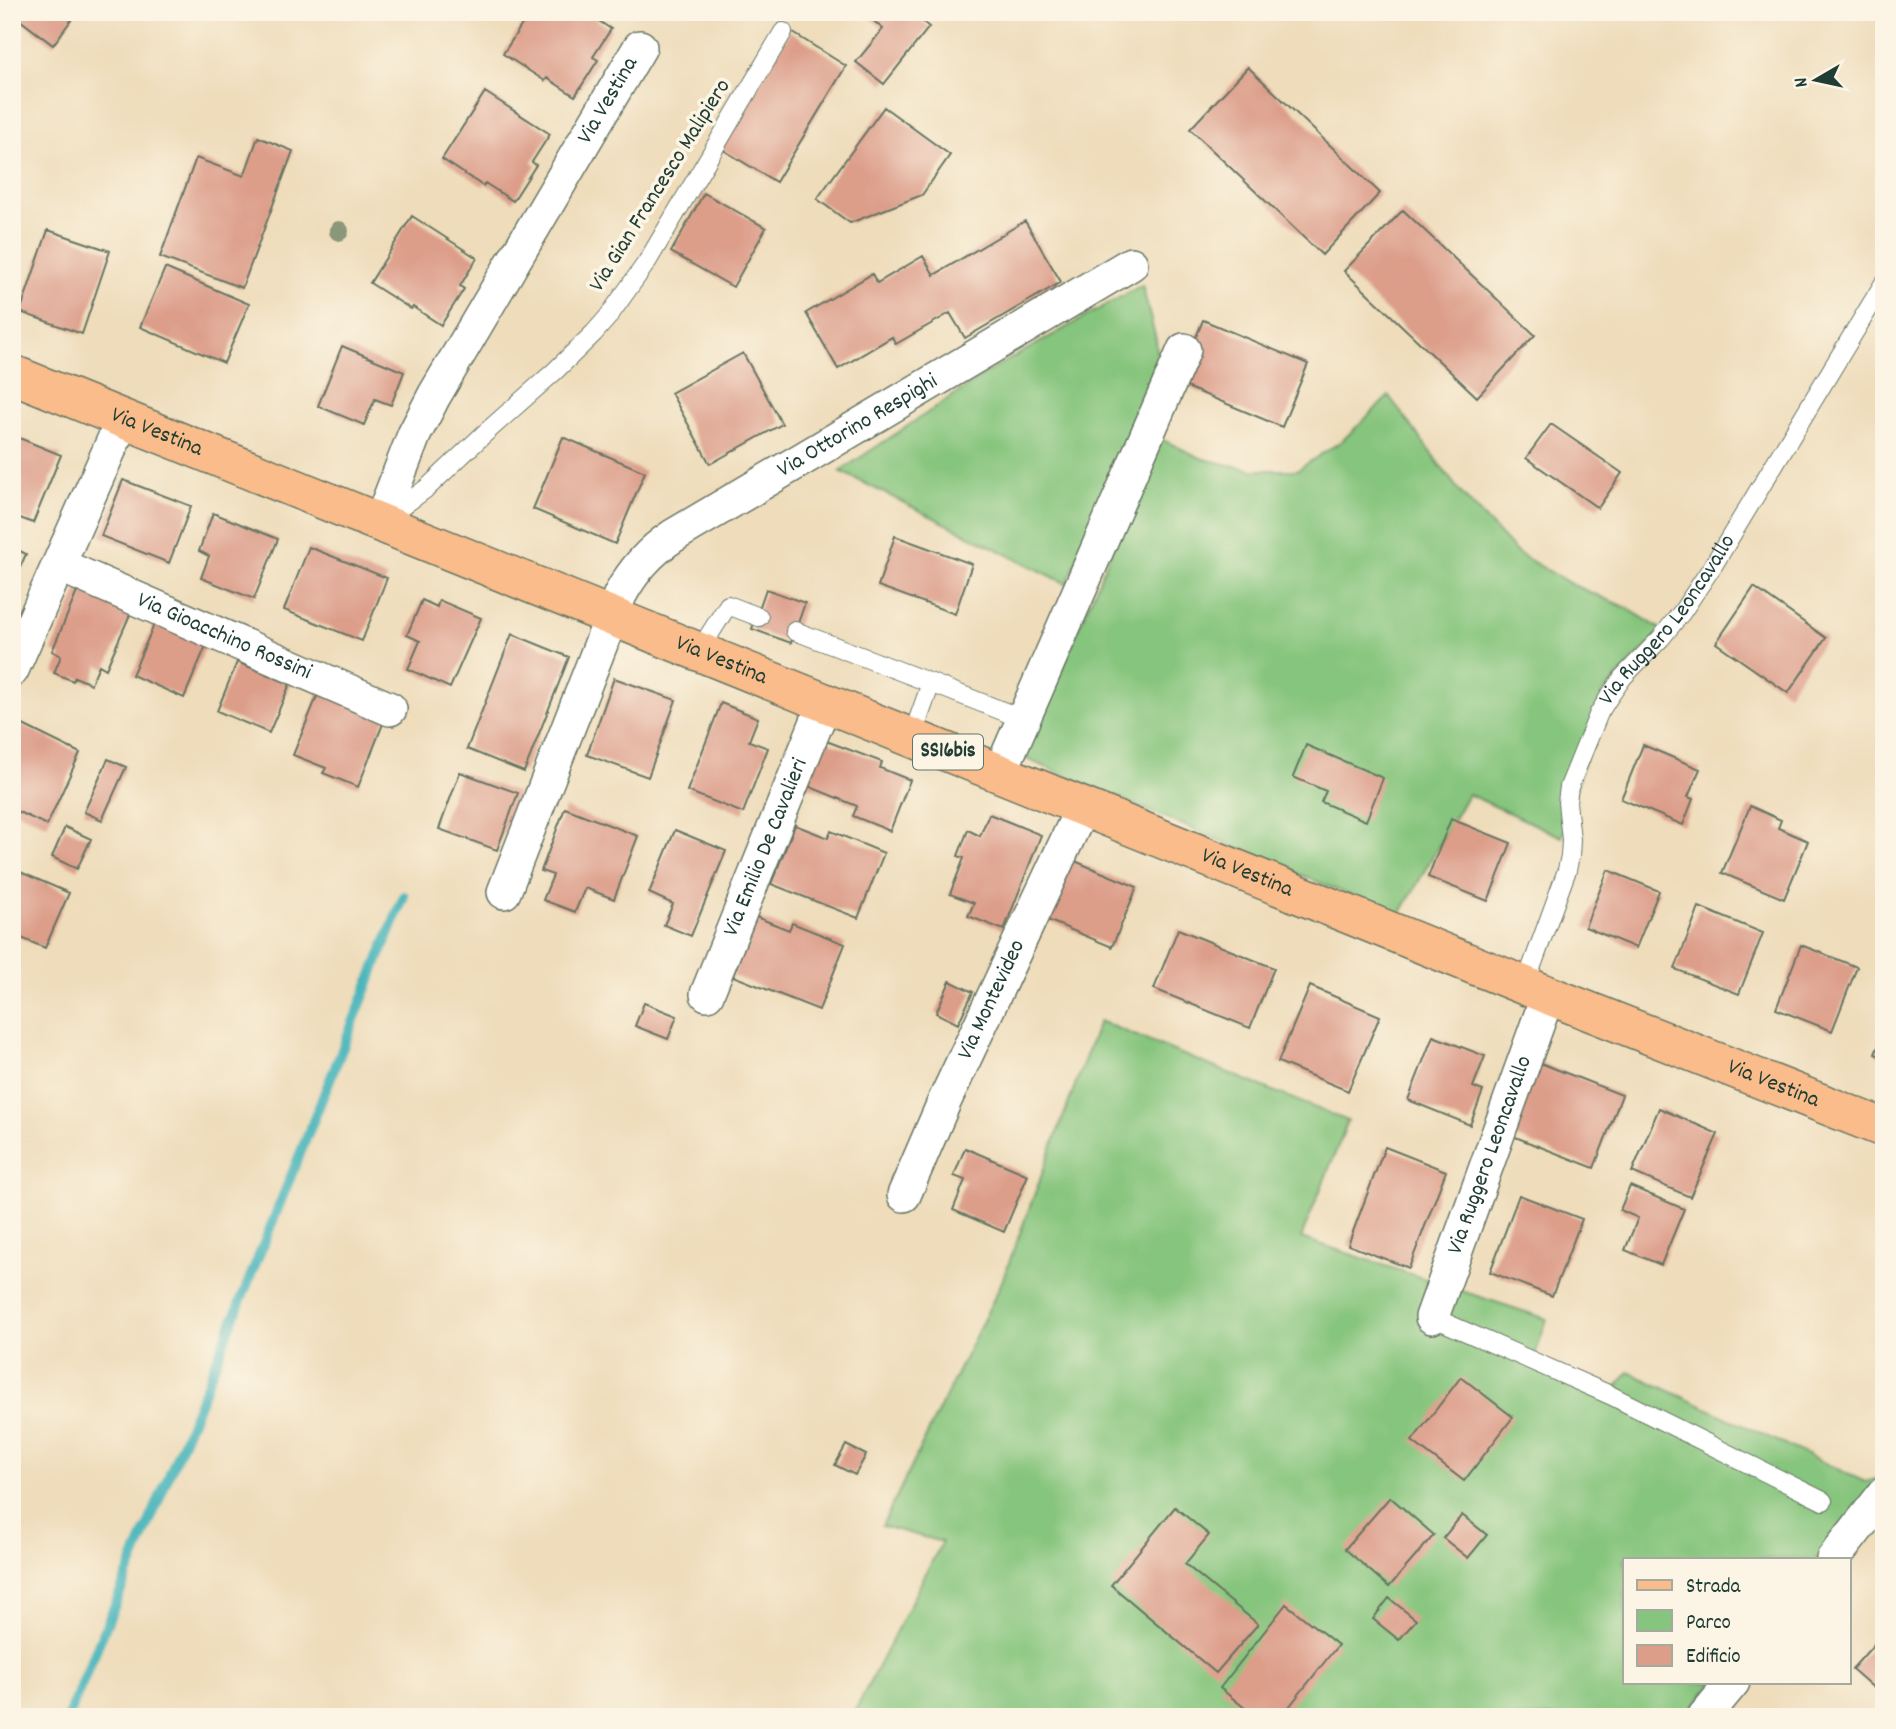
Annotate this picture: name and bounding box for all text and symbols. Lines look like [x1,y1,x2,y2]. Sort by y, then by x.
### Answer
north arrow [1780,46,1850,116]
street label: Via Vestina [570,50,648,151]
street label: Via Gian Francesco Malipiero [582,73,740,299]
text: N [1789,75,1817,89]
street label: Via Ottorino Respighi [771,366,944,487]
street label: Via Vestina [106,399,209,466]
street label: Via Ruggero Leoncavallo [1591,528,1745,712]
street label: Via Gioacchino Rossini [131,584,317,689]
street label: Via Vestina [670,627,773,695]
road number: SS16bis [913,734,983,770]
street label: Via Emilio De Cavalieri [715,753,817,942]
street label: Via Vestina [1196,840,1299,907]
street label: Via Montevideo [950,934,1034,1066]
street label: Via Ruggero Leoncavallo [1439,1051,1541,1259]
street label: Via Vestina [1722,1051,1825,1118]
legend [1623,1558,1850,1684]
text: Strada [1686,1573,1741,1603]
text: Parco [1686,1609,1731,1639]
text: Edificio [1686,1643,1741,1673]

